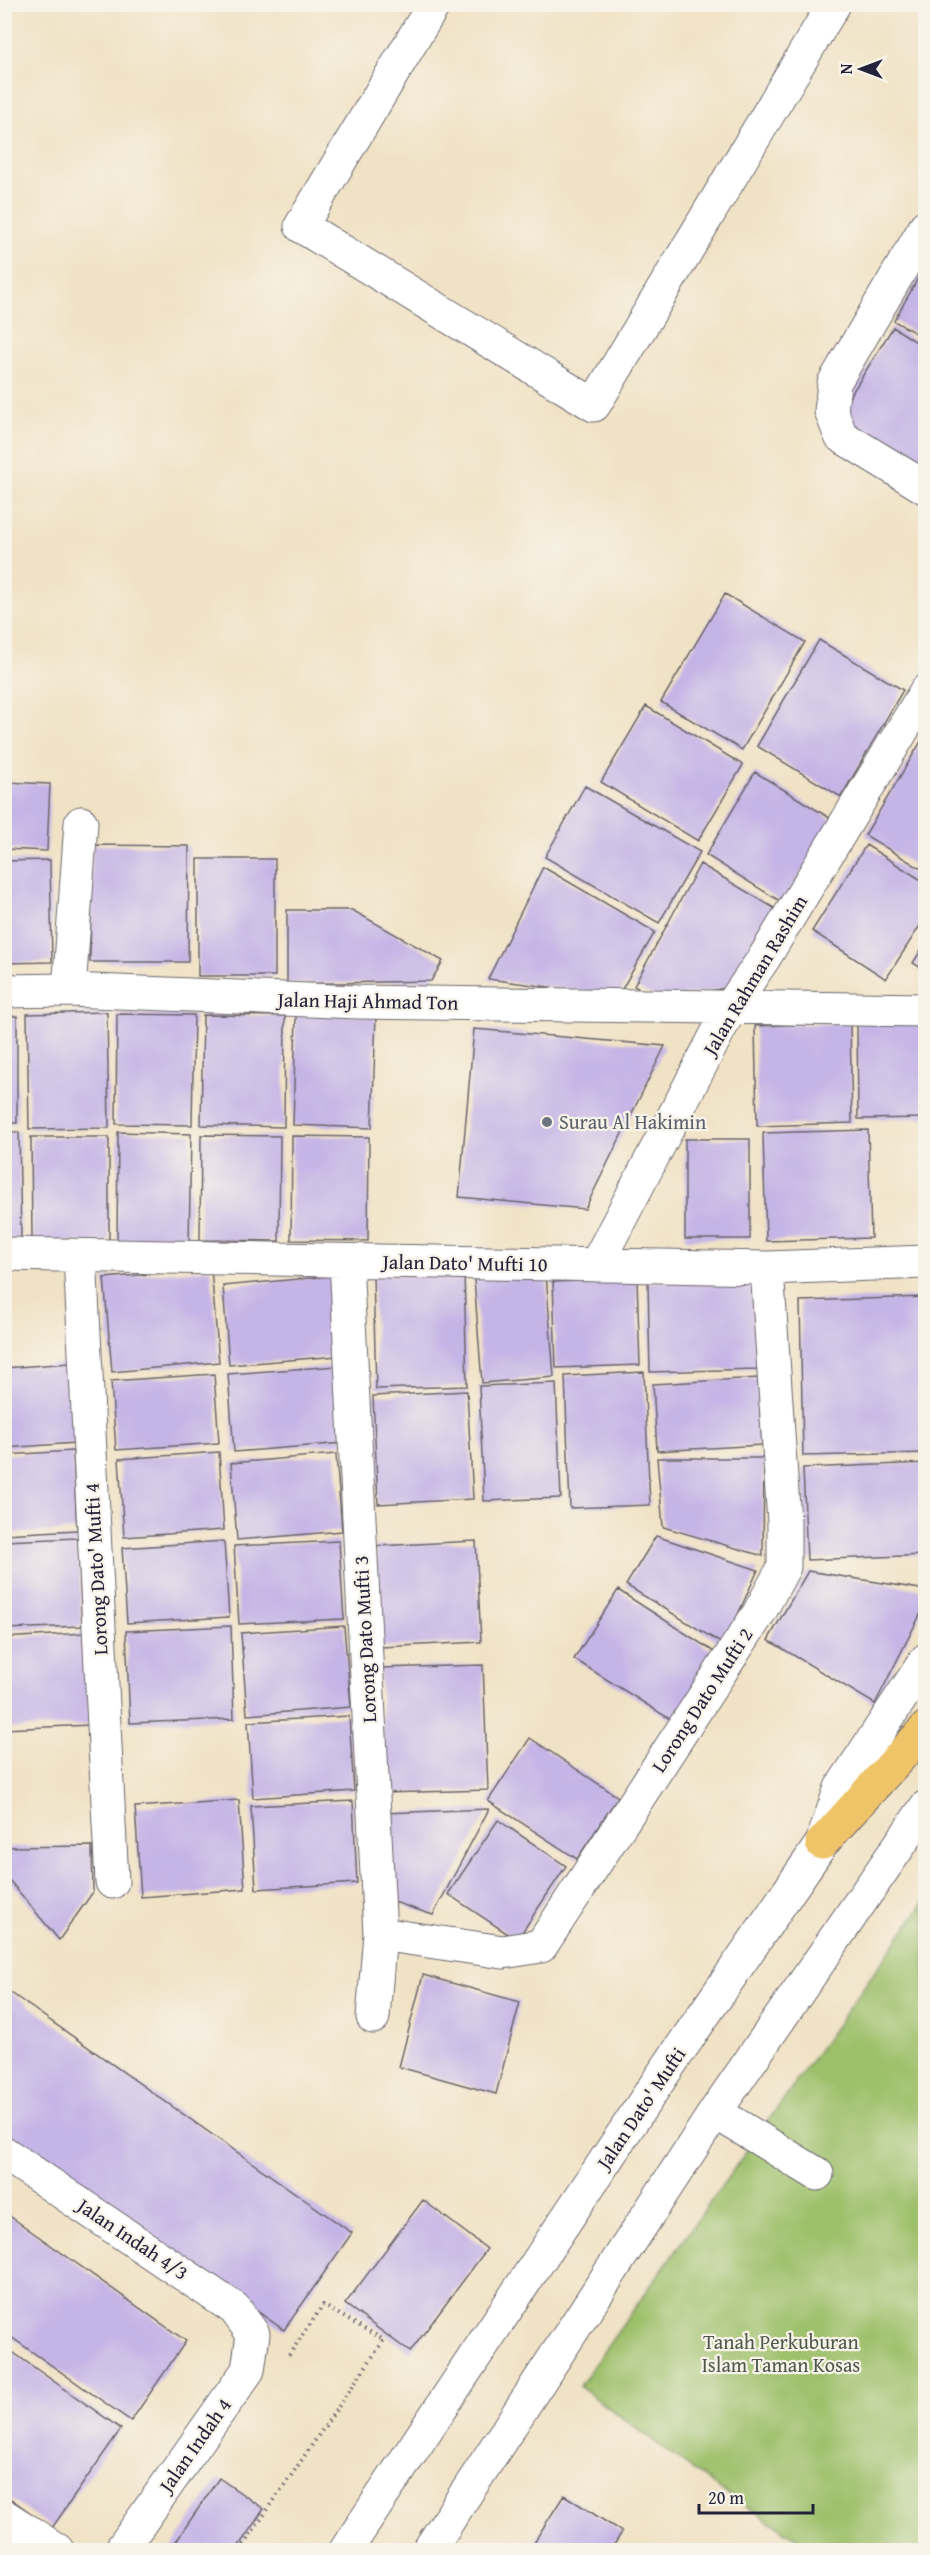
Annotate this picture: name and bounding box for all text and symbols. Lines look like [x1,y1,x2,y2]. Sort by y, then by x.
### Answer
north arrow [831,39,891,99]
text: N [834,63,858,74]
street label: Jalan Rahman Rashim [694,889,814,1063]
street label: Jalan Haji Ahmad Ton [274,984,459,1017]
place label: Surau Al Hakimin [559,1107,706,1136]
marker: Surau Al Hakimin [540,1115,554,1129]
street label: Jalan Dato' Mufti 10 [379,1247,548,1278]
street label: Lorong Dato' Mufti 4 [77,1482,114,1656]
street label: Lorong Dato Mufti 3 [346,1555,383,1723]
street label: Lorong Dato Mufti 2 [644,1622,759,1778]
street label: Jalan Dato' Mufti [587,2041,692,2177]
street label: Jalan Indah 4/3 [70,2189,195,2286]
park label: Tanah Perkuburan Islam Taman Kosas [702,2327,860,2379]
street label: Jalan Indah 4 [150,2392,238,2500]
scale bar [699,2477,813,2515]
text: 20 m [708,2484,744,2511]

